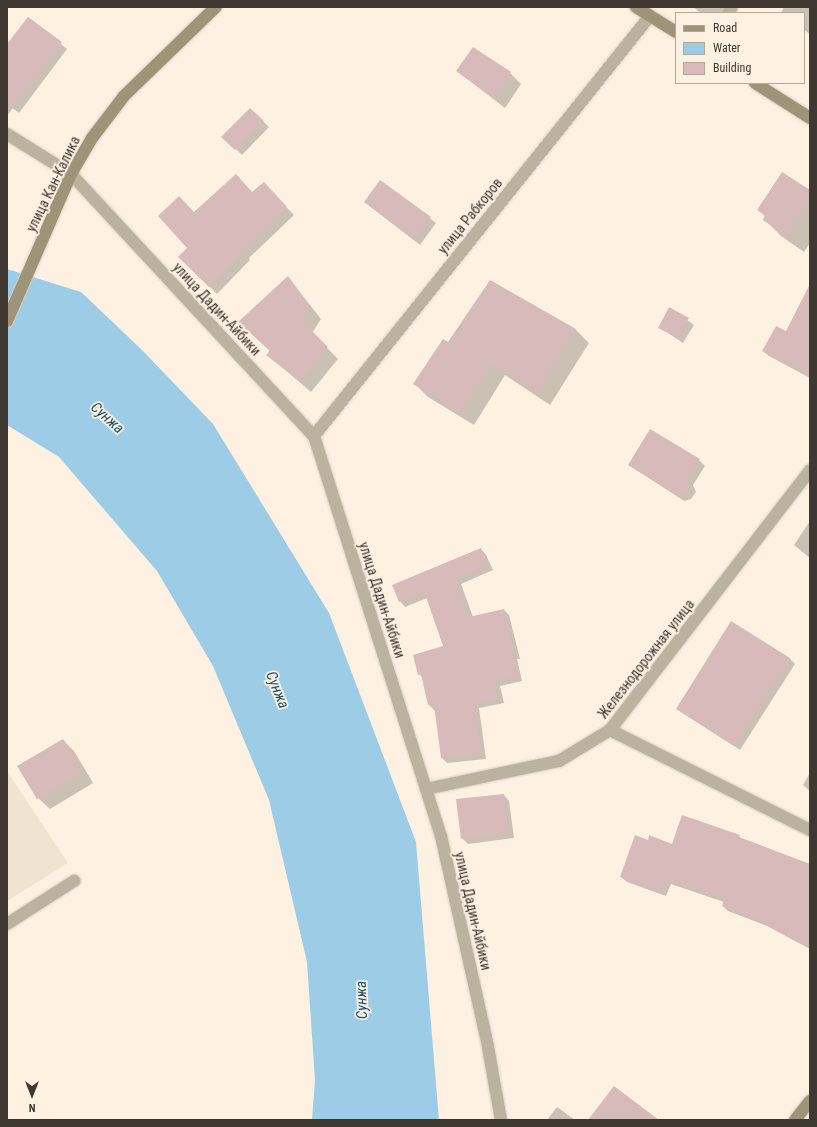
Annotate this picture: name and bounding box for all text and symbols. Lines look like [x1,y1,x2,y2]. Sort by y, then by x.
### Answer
legend [675,12,805,84]
text: Road [713,21,737,35]
text: Water [713,41,741,55]
text: Building [713,61,751,75]
street label: улица Кан-Калика [23,133,83,235]
street label: улица Рабкоров [434,175,506,257]
street label: улица Дадин-Айбики [170,259,264,359]
water label: Сунжа [87,398,127,438]
street label: улица Дадин-Айбики [355,540,409,660]
street label: Железнодорожная улица [594,596,698,722]
water label: Сунжа [261,669,293,711]
street label: улица Дадин-Айбики [451,850,495,972]
water label: Сунжа [352,981,372,1019]
north arrow [12,1075,52,1115]
text: N [29,1101,35,1114]

